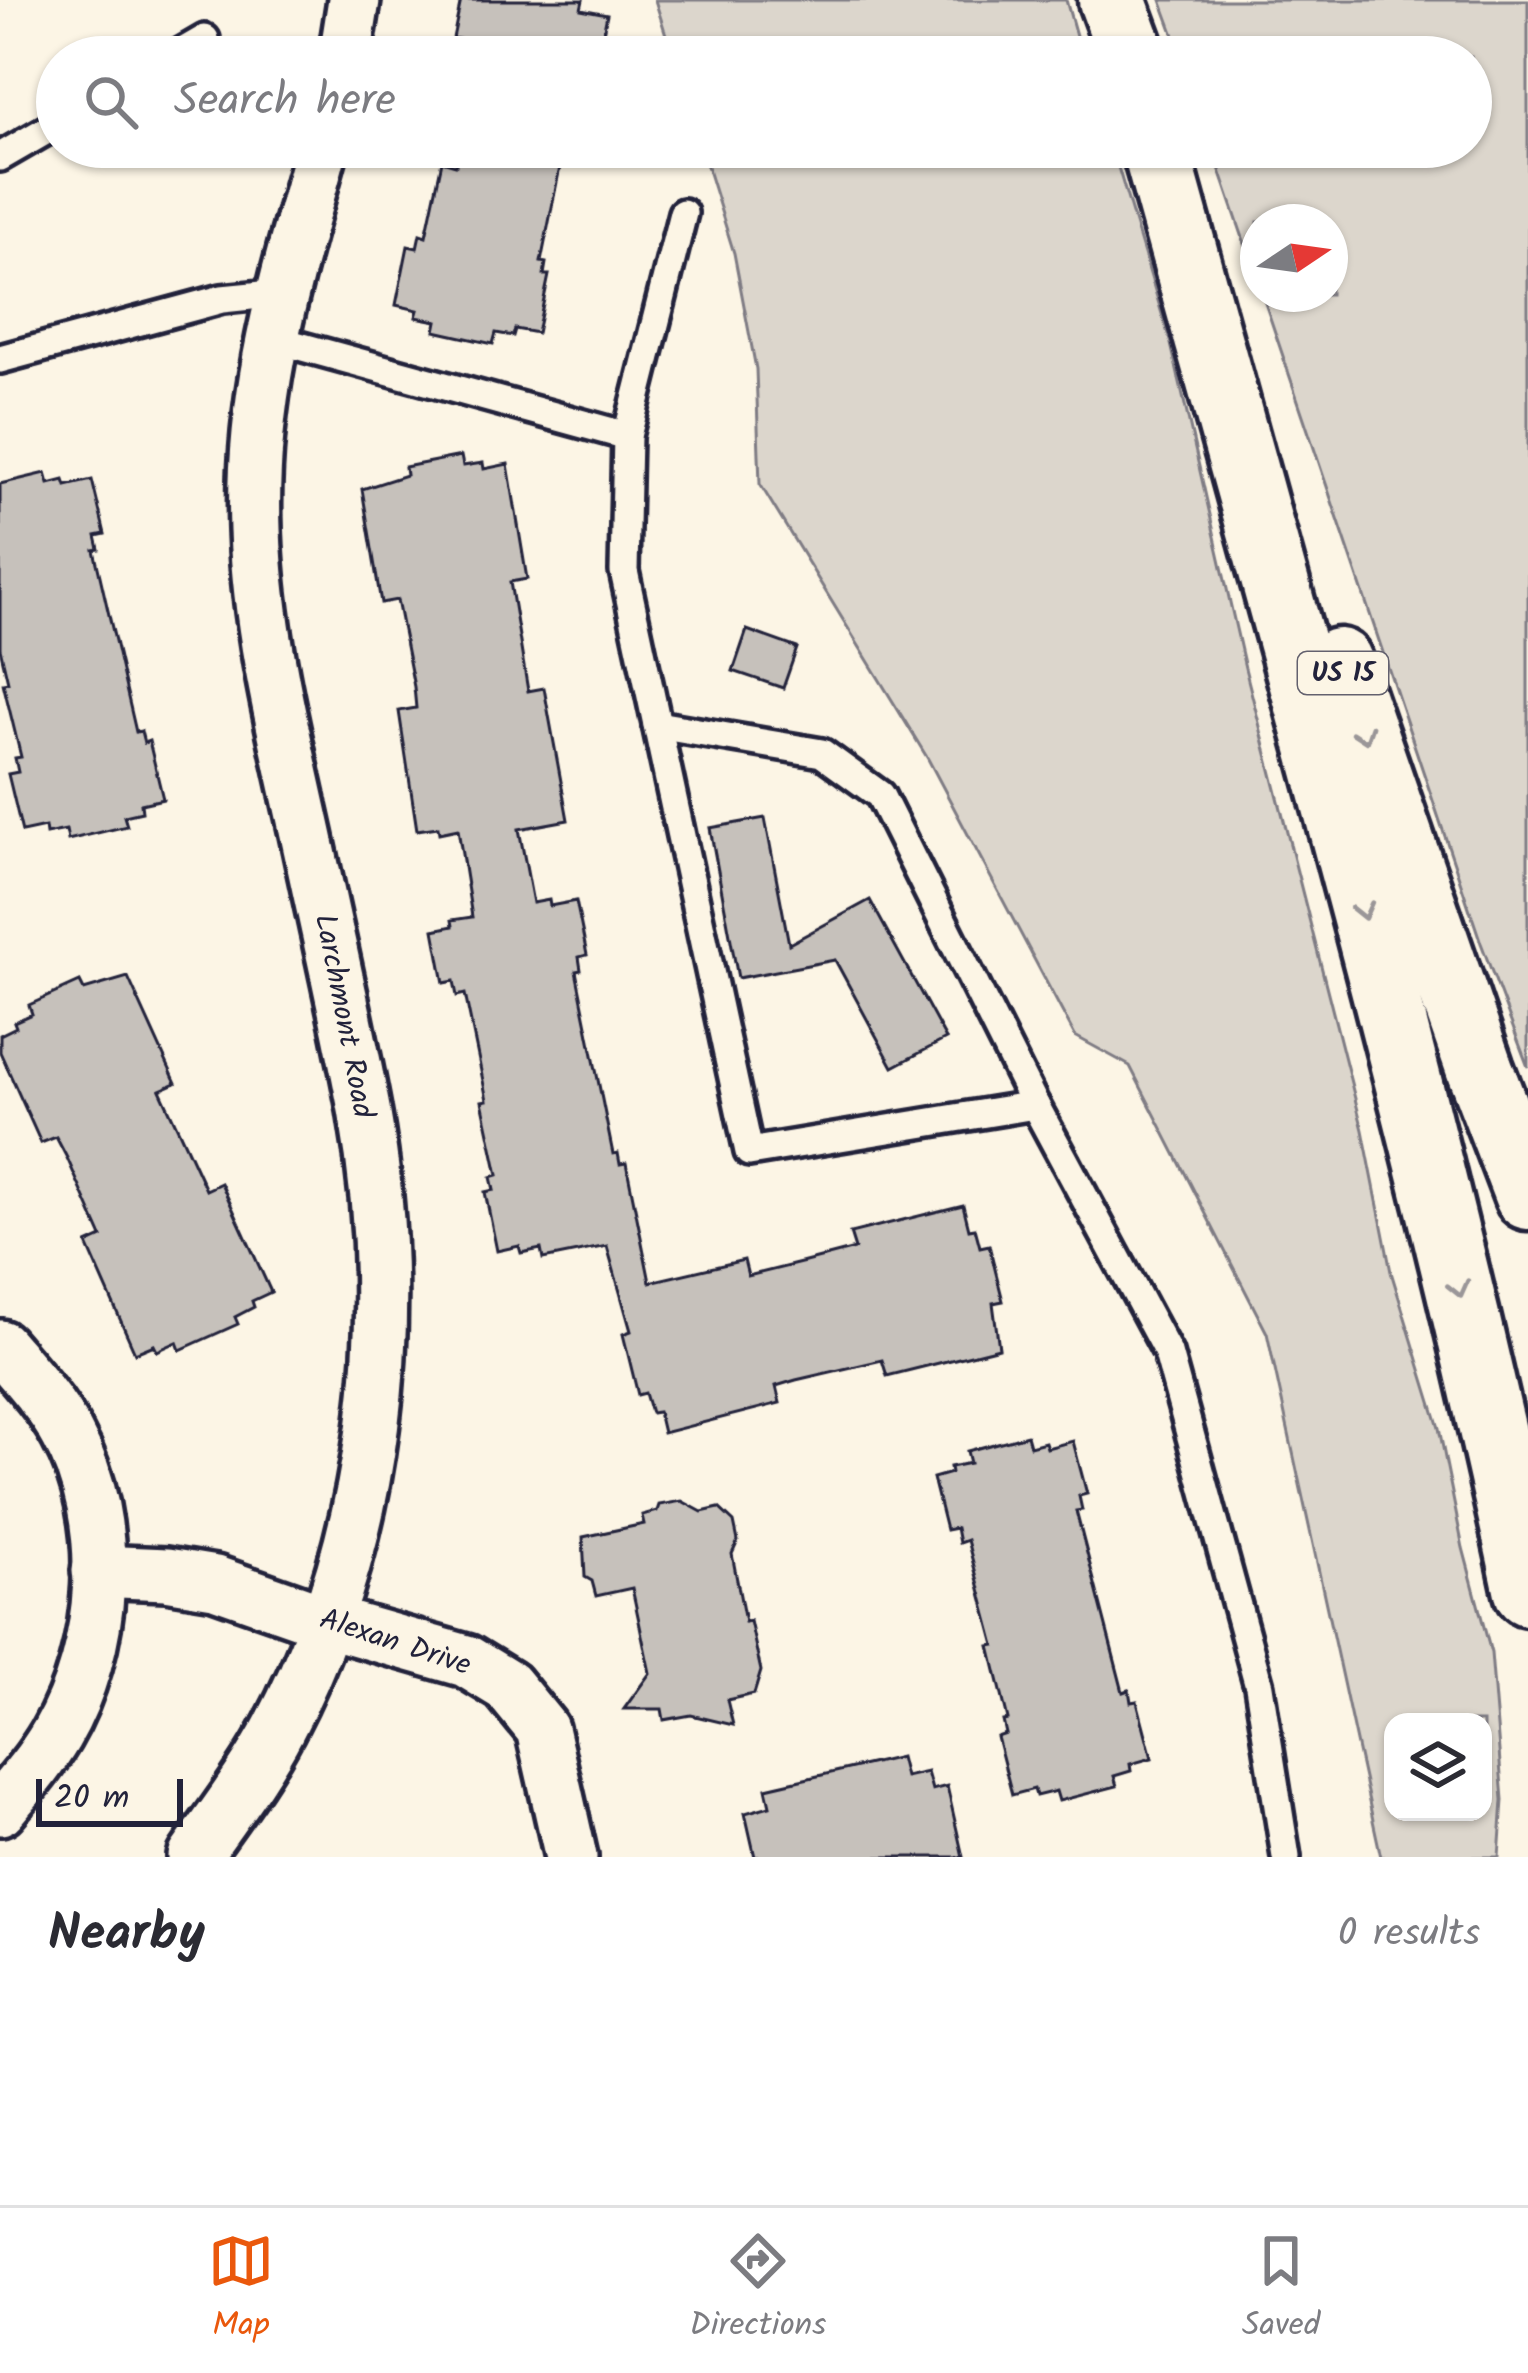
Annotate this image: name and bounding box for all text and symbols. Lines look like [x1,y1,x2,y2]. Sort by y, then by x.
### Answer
search box [36,36,1492,168]
text: Search here [174,66,396,138]
icon: search [78,69,144,135]
north arrow [1240,204,1348,312]
road number: US 15 [1298,652,1388,694]
one-way arrow [1350,723,1374,744]
one-way arrow [1348,900,1373,920]
street label: Larchmont Road [300,910,387,1123]
one-way arrow [1444,1278,1469,1298]
street label: Alexan Drive [313,1596,477,1690]
map controls [1384,1713,1492,1821]
button: layers [1384,1713,1492,1821]
scale bar [36,1773,183,1826]
text: 20 m [54,1773,129,1826]
text: Nearby [48,1895,205,1976]
text: 0 results [1338,1904,1480,1966]
tab: Map [208,2228,274,2353]
tab: Directions [689,2228,826,2353]
tab: Saved [1242,2228,1320,2353]

